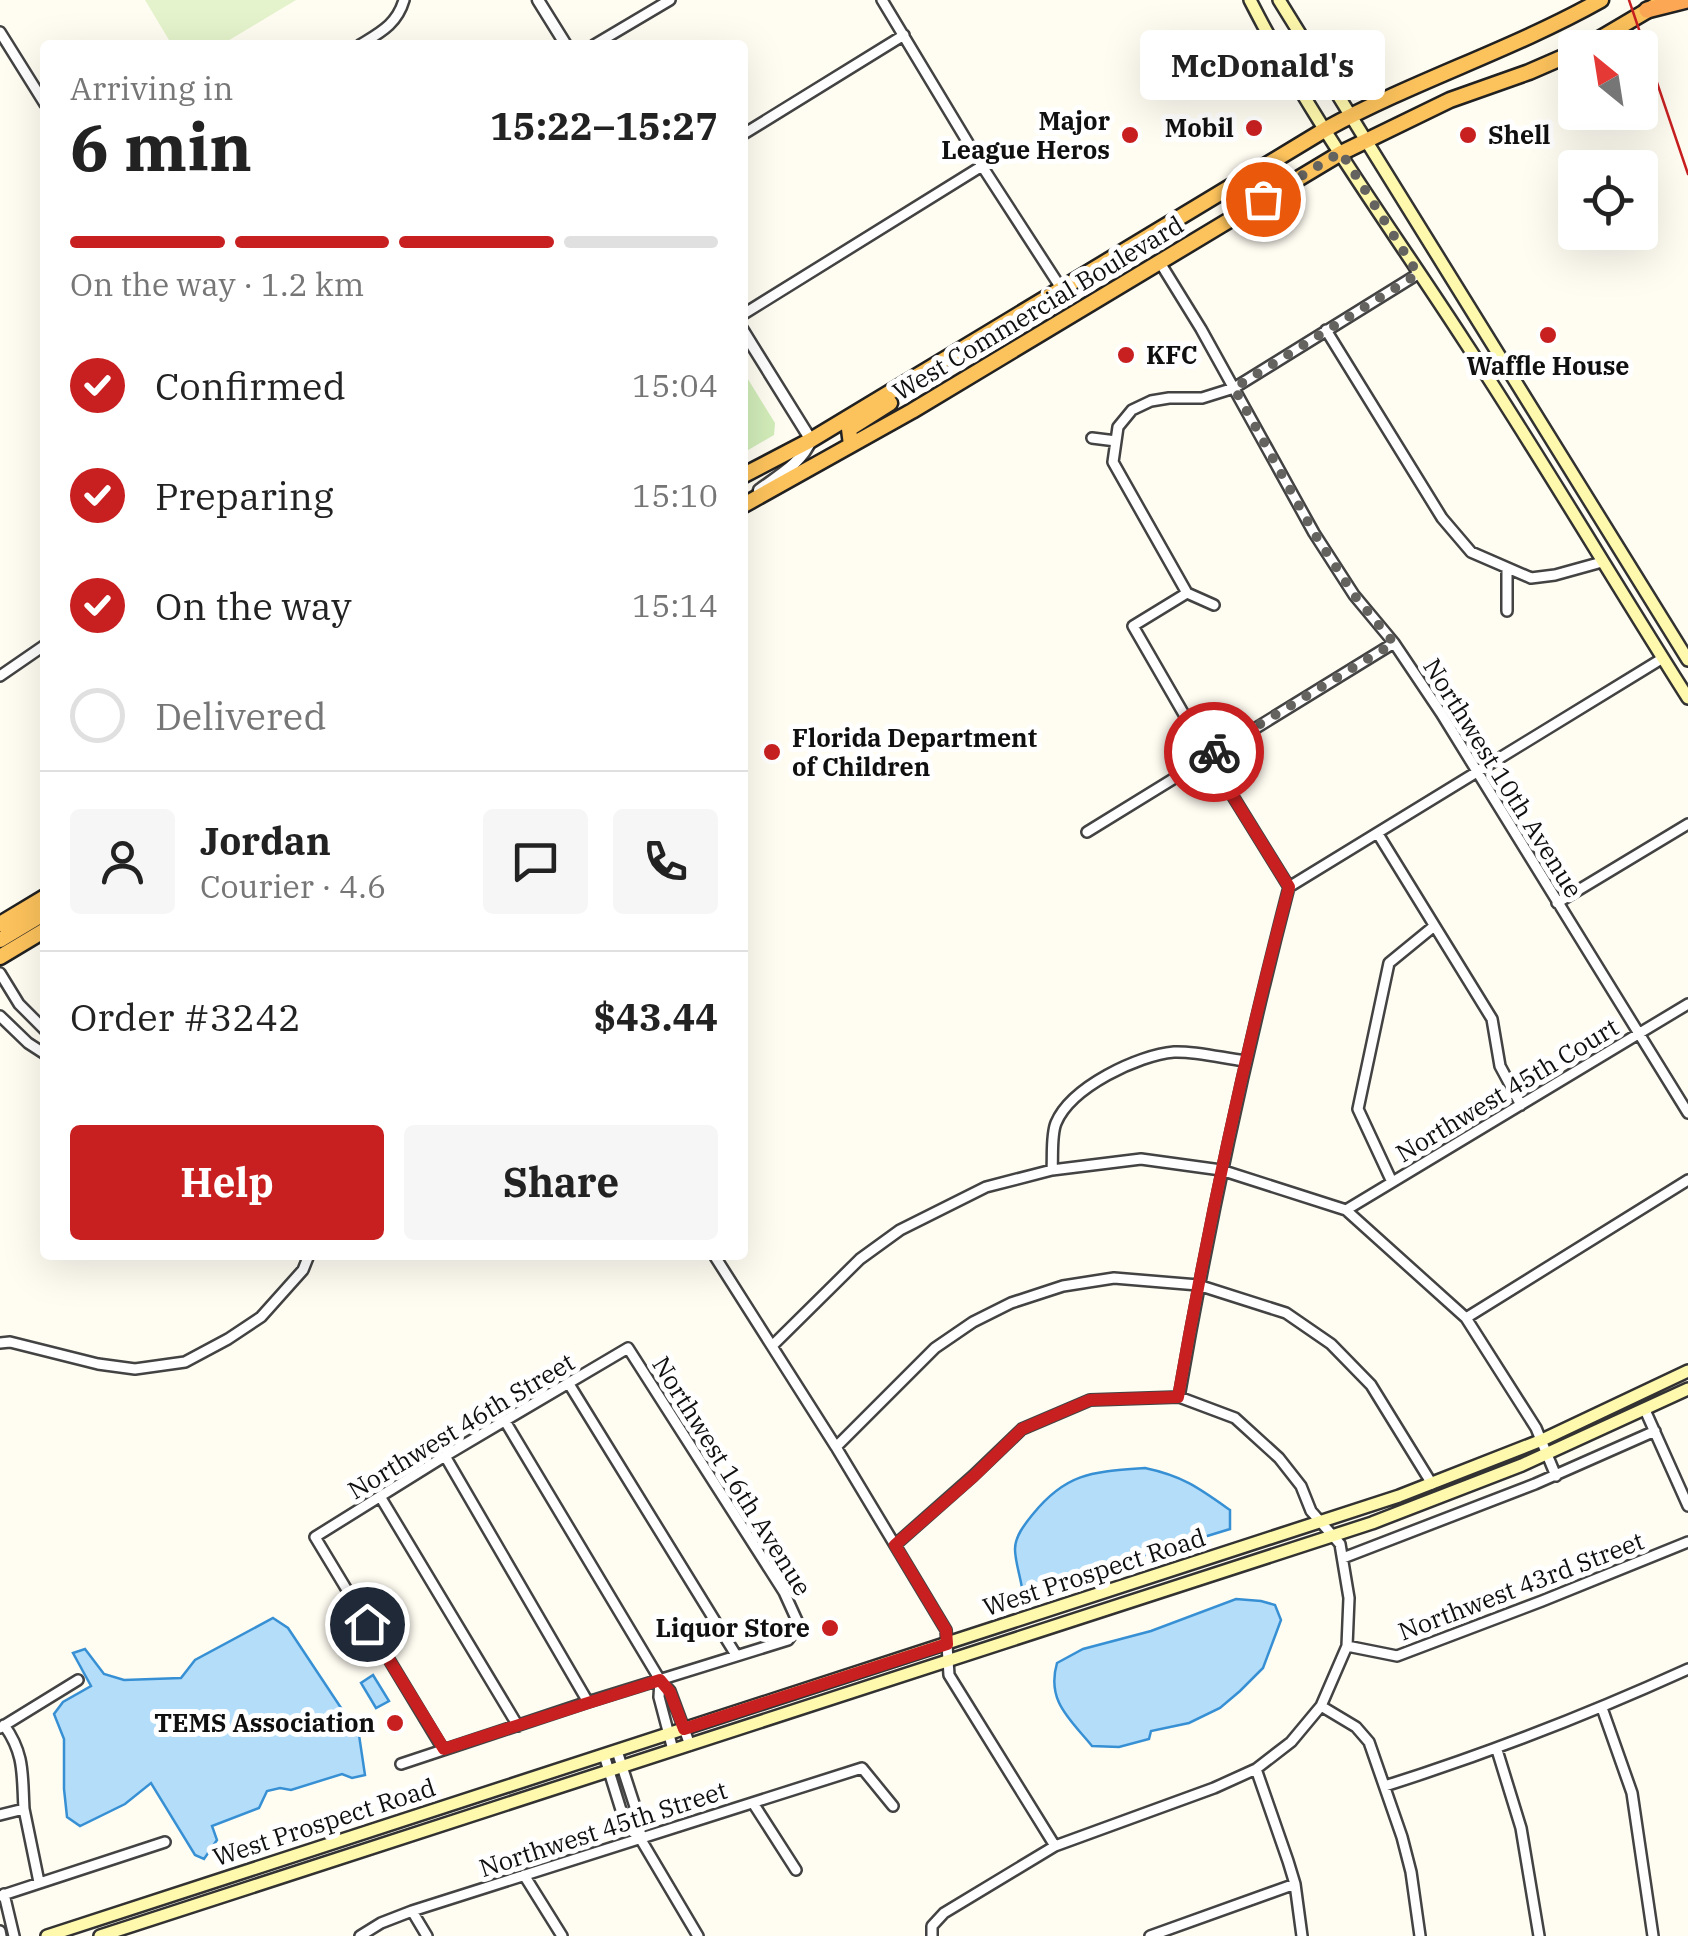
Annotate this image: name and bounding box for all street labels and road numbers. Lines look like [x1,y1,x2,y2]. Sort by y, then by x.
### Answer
street label: West Commercial Boulevard [886,208,1189,408]
street label: Northwest 10th Avenue [1416,652,1591,904]
street label: Northwest 45th Court [1389,1010,1624,1169]
street label: Northwest 46th Street [341,1345,580,1506]
street label: Northwest 16th Avenue [645,1350,820,1602]
street label: West Prospect Road [978,1520,1209,1623]
street label: Northwest 43rd Street [1393,1523,1649,1648]
street label: West Prospect Road [208,1770,439,1873]
street label: Northwest 45th Street [475,1773,731,1884]

